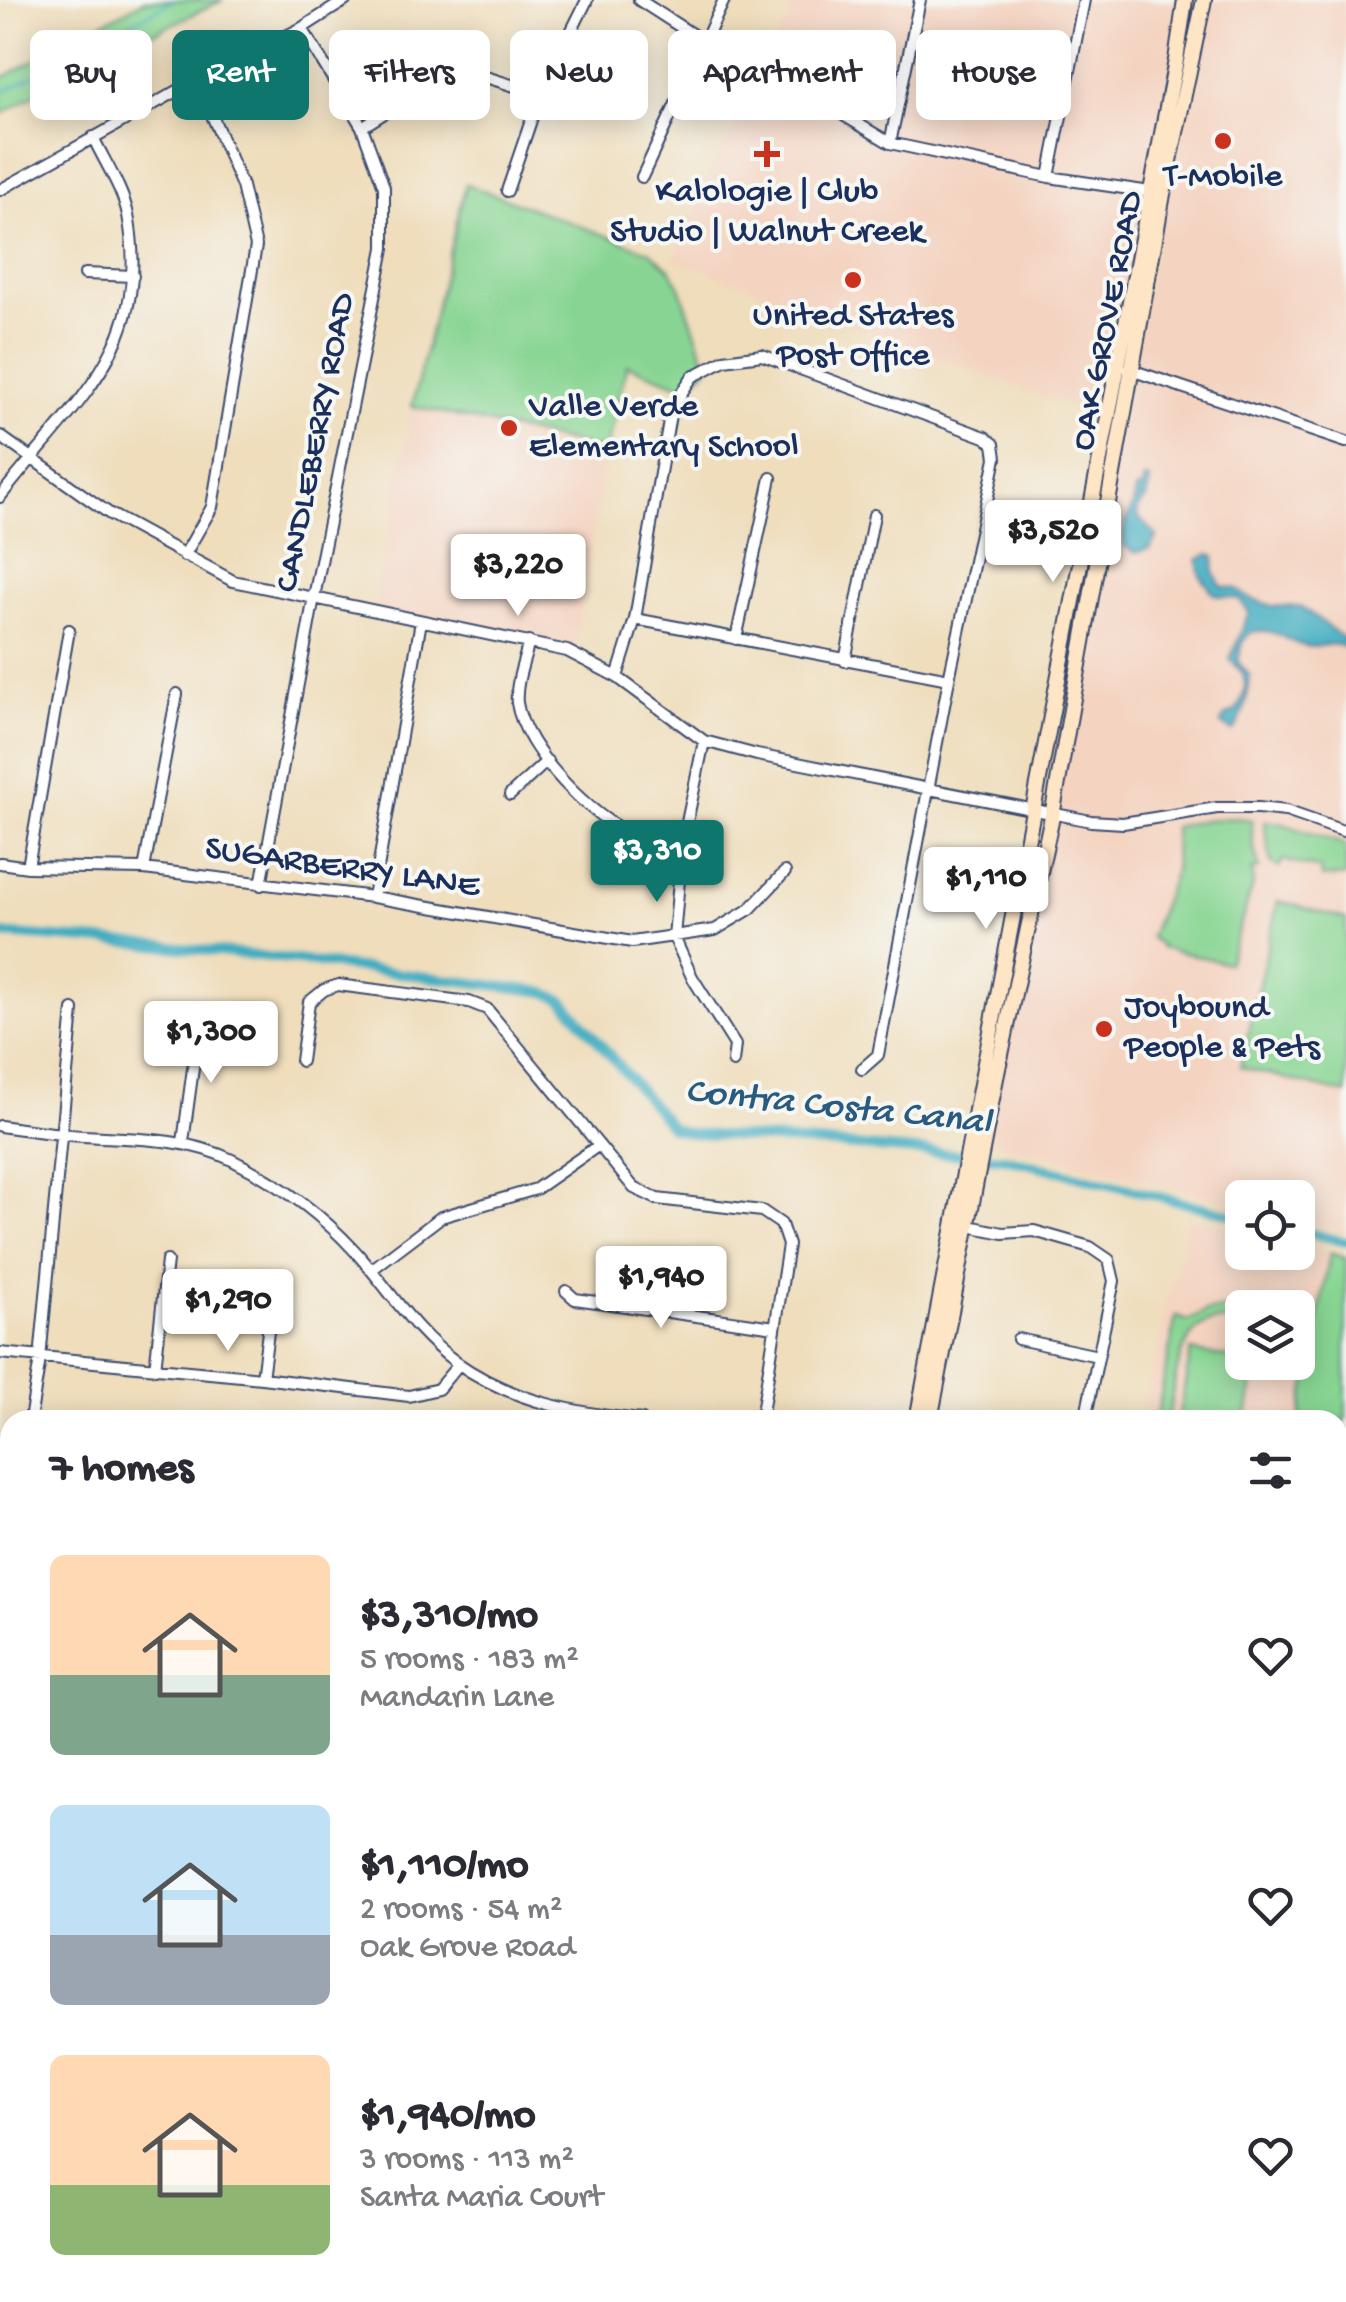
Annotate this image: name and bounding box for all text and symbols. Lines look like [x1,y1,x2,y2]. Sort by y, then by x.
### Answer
chip: Buy [30,30,152,120]
chip: Rent [172,30,309,120]
chip: Filters [329,30,490,120]
chip: New [510,30,648,120]
chip: Apartment [668,30,896,120]
chip: House [916,30,1071,120]
marker: T-Mobile [1212,130,1234,152]
marker: Kalologie | Club Studio | Walnut Creek [754,141,780,167]
place label: T-Mobile [1162,158,1283,199]
place label: Kalologie | Club Studio | Walnut Creek [610,173,927,254]
street label: OAK GROVE ROAD [1064,188,1154,454]
marker: United States Post Office [842,269,864,291]
street label: CANDLEBERRY ROAD [268,290,366,596]
place label: United States Post Office [753,297,954,378]
place label: Valle Verde Elementary School [528,388,799,469]
marker: Valle Verde Elementary School [498,417,520,439]
pin: $3,520 [972,500,1134,585]
text: $3,520 [1007,513,1099,551]
pin: $3,220 [437,534,599,619]
text: $3,220 [473,547,563,585]
pin: $3,310 [576,820,738,905]
street label: SUGARBERRY LANE [202,829,483,909]
text: $3,310 [613,833,701,871]
pin: $1,110 [905,847,1067,932]
text: $1,110 [945,860,1027,898]
place label: Joybound People & Pets [1123,989,1321,1070]
pin: $1,300 [130,1001,292,1086]
text: $1,300 [166,1014,256,1052]
marker: Joybound People & Pets [1093,1018,1115,1040]
water label: Contra Costa Canal [683,1071,995,1147]
map controls [1225,1180,1315,1380]
button: locate [1225,1180,1315,1270]
pin: $1,940 [580,1246,742,1331]
text: $1,940 [618,1259,704,1297]
pin: $1,290 [147,1269,309,1354]
text: $1,290 [184,1282,272,1320]
button: layers [1225,1290,1315,1380]
icon: filters [1243,1443,1298,1498]
text: 7 homes [50,1446,193,1495]
text: $3,310/mo [360,1593,538,1642]
icon: home [130,1595,250,1715]
icon: heart [1243,1628,1298,1683]
text: 5 rooms · 183 m² [360,1642,579,1680]
text: Mandarin Lane [360,1680,554,1718]
text: $1,110/mo [360,1843,529,1892]
icon: home [130,1845,250,1965]
icon: heart [1243,1878,1298,1933]
text: 2 rooms · 54 m² [360,1892,562,1930]
text: Oak Grove Road [360,1930,575,1968]
text: $1,940/mo [360,2093,536,2142]
icon: home [130,2095,250,2215]
icon: heart [1243,2128,1298,2183]
text: 3 rooms · 113 m² [360,2142,574,2180]
text: Santa Maria Court [360,2180,603,2218]

